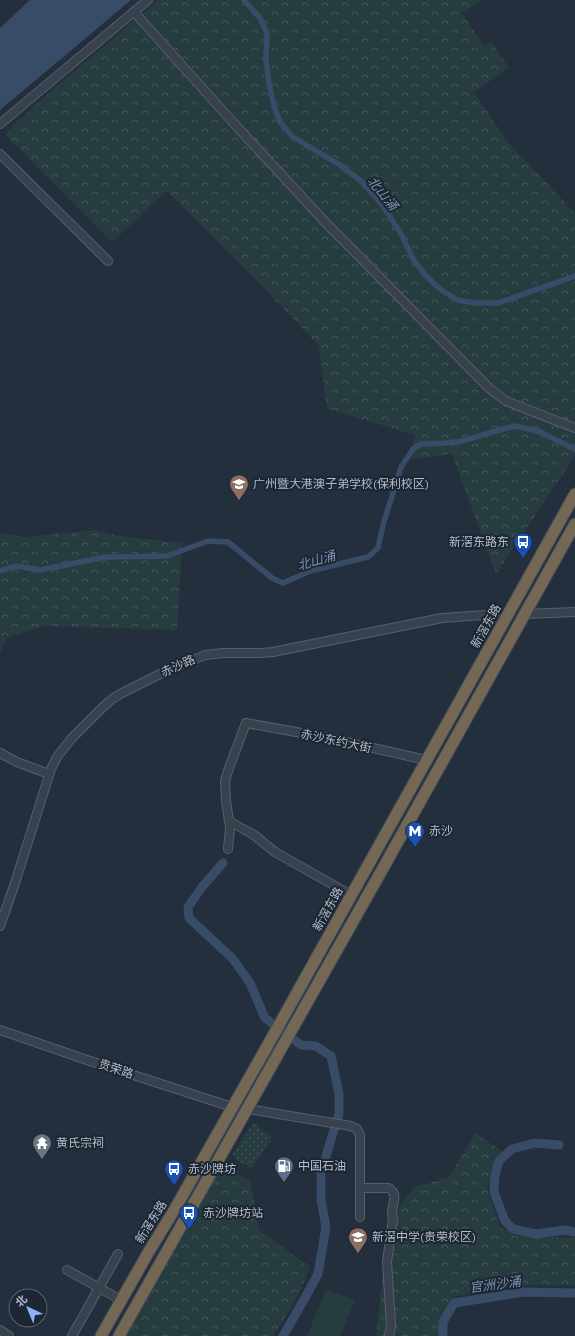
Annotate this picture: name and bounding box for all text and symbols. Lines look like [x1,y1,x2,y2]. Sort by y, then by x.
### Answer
water label: 北山涌 [364,173,403,215]
school or university icon: 广州暨大港澳子弟学校(保利校区) [228,473,250,501]
place label: 广州暨大港澳子弟学校(保利校区) [253,476,429,491]
bus stop icon: 新滘东路东 [512,531,534,559]
place label: 新滘东路东 [449,534,509,549]
water label: 北山涌 [295,546,339,574]
street label: 新滘东路 [467,601,504,650]
street label: 赤沙路 [158,651,197,680]
street label: 赤沙东约大街 [299,726,373,755]
metro station icon: 赤沙 [404,820,426,848]
place label: 赤沙 [429,823,453,838]
street label: 新滘东路 [309,884,346,933]
street label: 贵荣路 [97,1056,136,1081]
temple icon: 黄氏宗祠 [31,1132,53,1160]
place label: 黄氏宗祠 [56,1135,104,1150]
fuel station icon: 中国石油 [273,1155,295,1183]
bus stop icon: 赤沙牌坊 [163,1158,185,1186]
place label: 中国石油 [298,1158,346,1173]
place label: 赤沙牌坊 [188,1161,236,1176]
street label: 新滘东路 [131,1197,170,1246]
bus stop icon: 赤沙牌坊站 [178,1202,200,1230]
place label: 赤沙牌坊站 [203,1205,263,1220]
school or university icon: 新滘中学(贵荣校区) [347,1226,369,1254]
place label: 新滘中学(贵荣校区) [372,1229,476,1244]
water label: 官洲沙涌 [468,1272,524,1297]
north arrow [8,1288,48,1328]
text: 北 [12,1292,30,1310]

